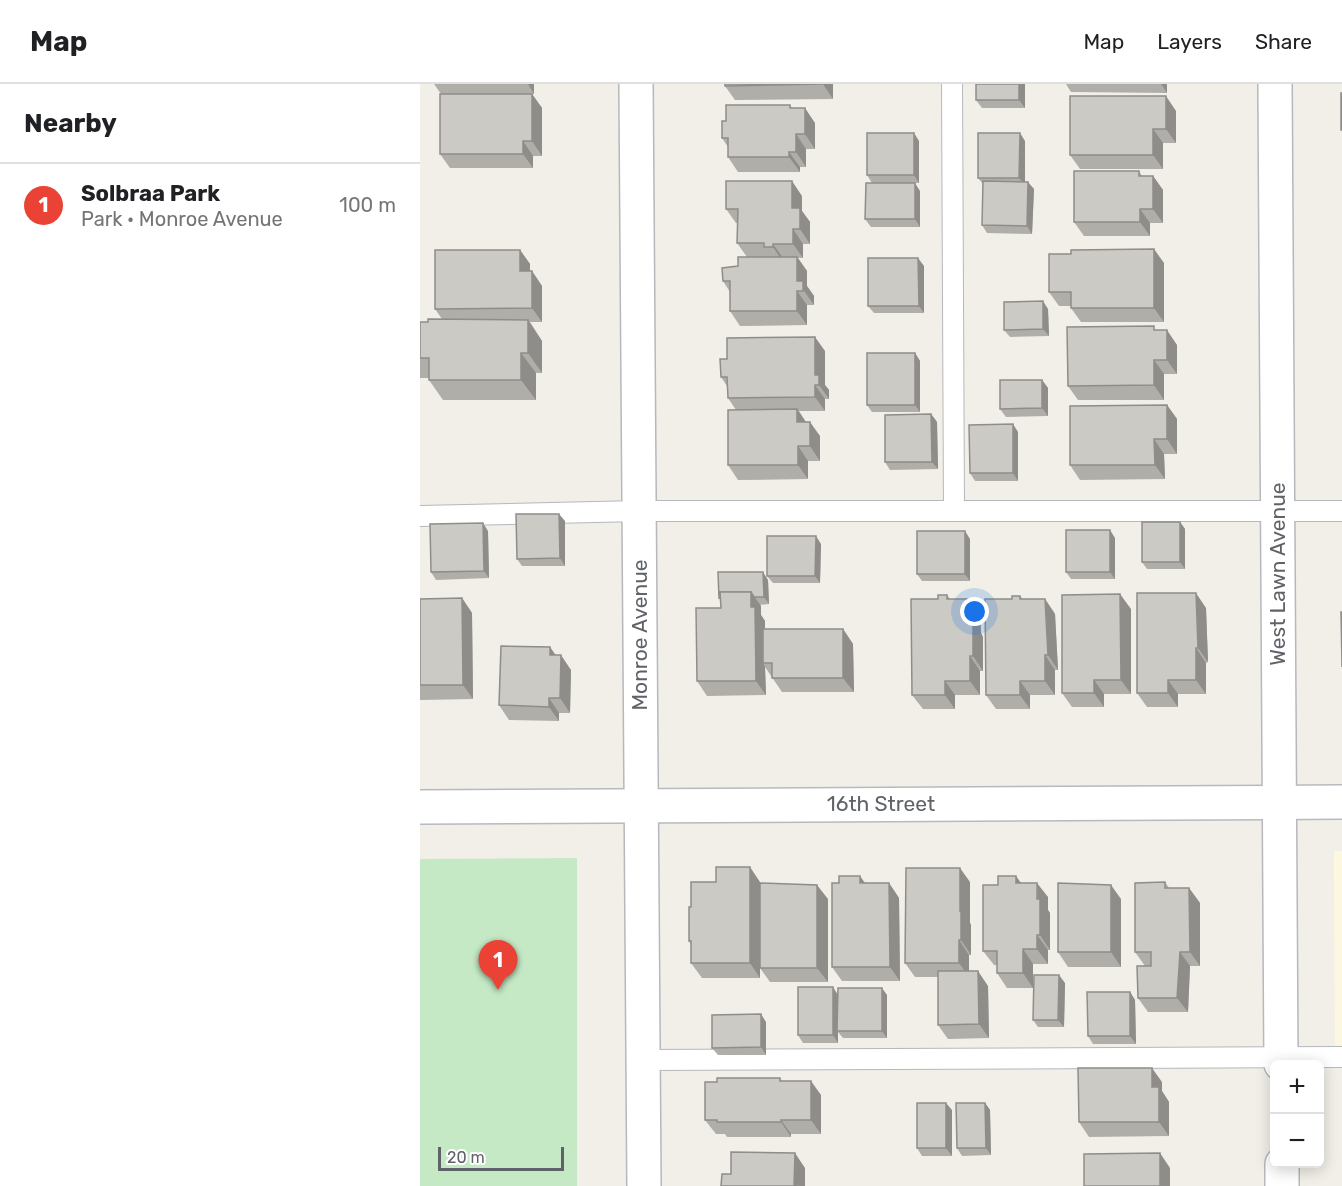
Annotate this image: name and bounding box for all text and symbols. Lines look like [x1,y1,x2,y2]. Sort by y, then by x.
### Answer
text: Map [30,25,87,58]
text: Map [1083,29,1124,54]
text: Layers [1157,29,1222,54]
text: Share [1255,29,1312,54]
text: Nearby [24,108,117,139]
text: Solbraa Park [81,180,220,207]
text: 1 [39,193,48,217]
text: 100 m [339,193,396,217]
text: Park · Monroe Avenue [81,207,283,231]
street label: West Lawn Avenue [1265,482,1290,666]
street label: Monroe Avenue [627,559,652,711]
your location [960,597,989,626]
street label: 16th Street [827,791,935,816]
pin: 1 [478,940,518,990]
map controls [1270,1060,1324,1168]
button: + [1270,1060,1324,1114]
button: − [1270,1114,1324,1168]
scale bar [438,1144,564,1172]
text: 20 m [447,1148,485,1167]

